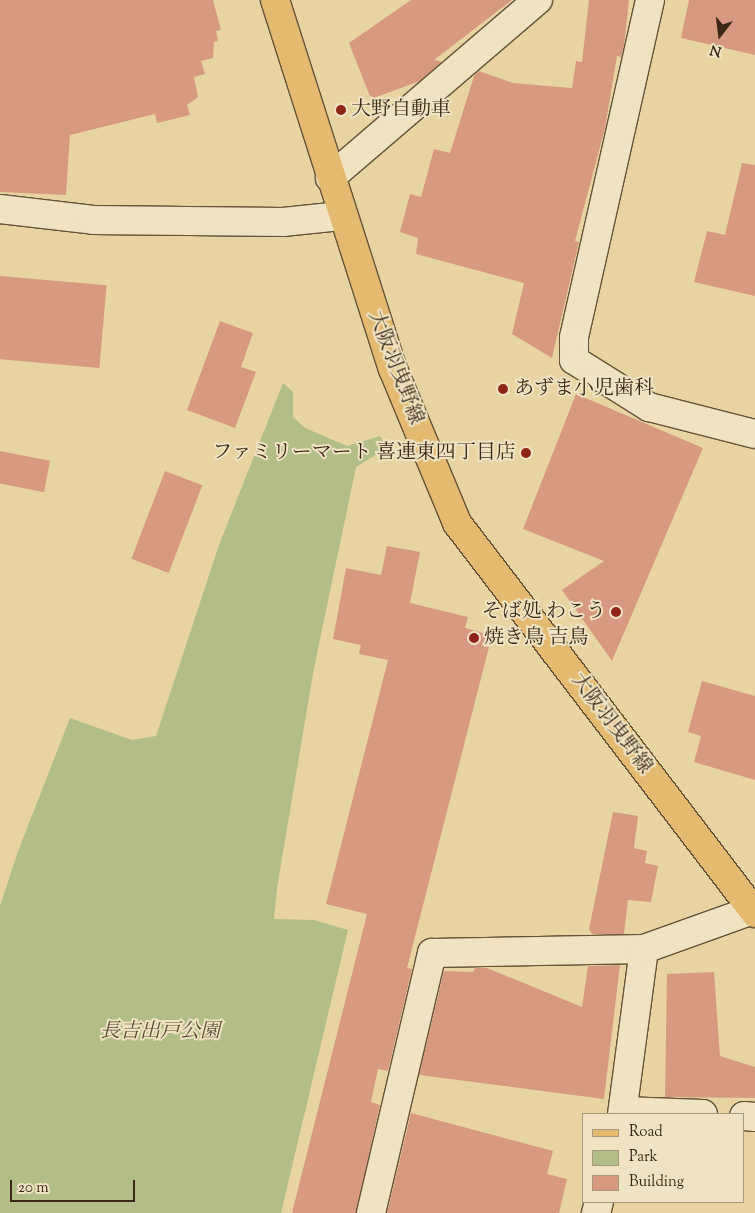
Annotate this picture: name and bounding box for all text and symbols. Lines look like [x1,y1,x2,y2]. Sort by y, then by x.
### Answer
north arrow [695,10,745,60]
text: N [708,38,724,61]
place label: 大野自動車 [351,98,451,122]
marker: 大野自動車 [335,104,347,116]
street label: 大阪羽曳野線 [362,308,428,428]
place label: あずま小児歯科 [514,377,654,401]
marker: あずま小児歯科 [496,382,510,396]
place label: ファミリーマート 喜連東四丁目店 [212,441,516,465]
marker: ファミリーマート 喜連東四丁目店 [520,447,532,459]
place label: そば処 わこう [482,600,606,624]
marker: そば処 わこう [610,606,622,618]
place label: 焼き鳥 吉鳥 [484,626,588,650]
marker: 焼き鳥 吉鳥 [468,632,480,644]
street label: 大阪羽曳野線 [565,669,657,779]
park label: 長吉出戸公園 [100,1020,220,1044]
legend [582,1113,745,1203]
text: Road [629,1122,663,1143]
text: Park [629,1147,658,1168]
scale bar [12,1170,138,1202]
text: Building [629,1172,684,1193]
text: 20 m [18,1178,49,1199]

